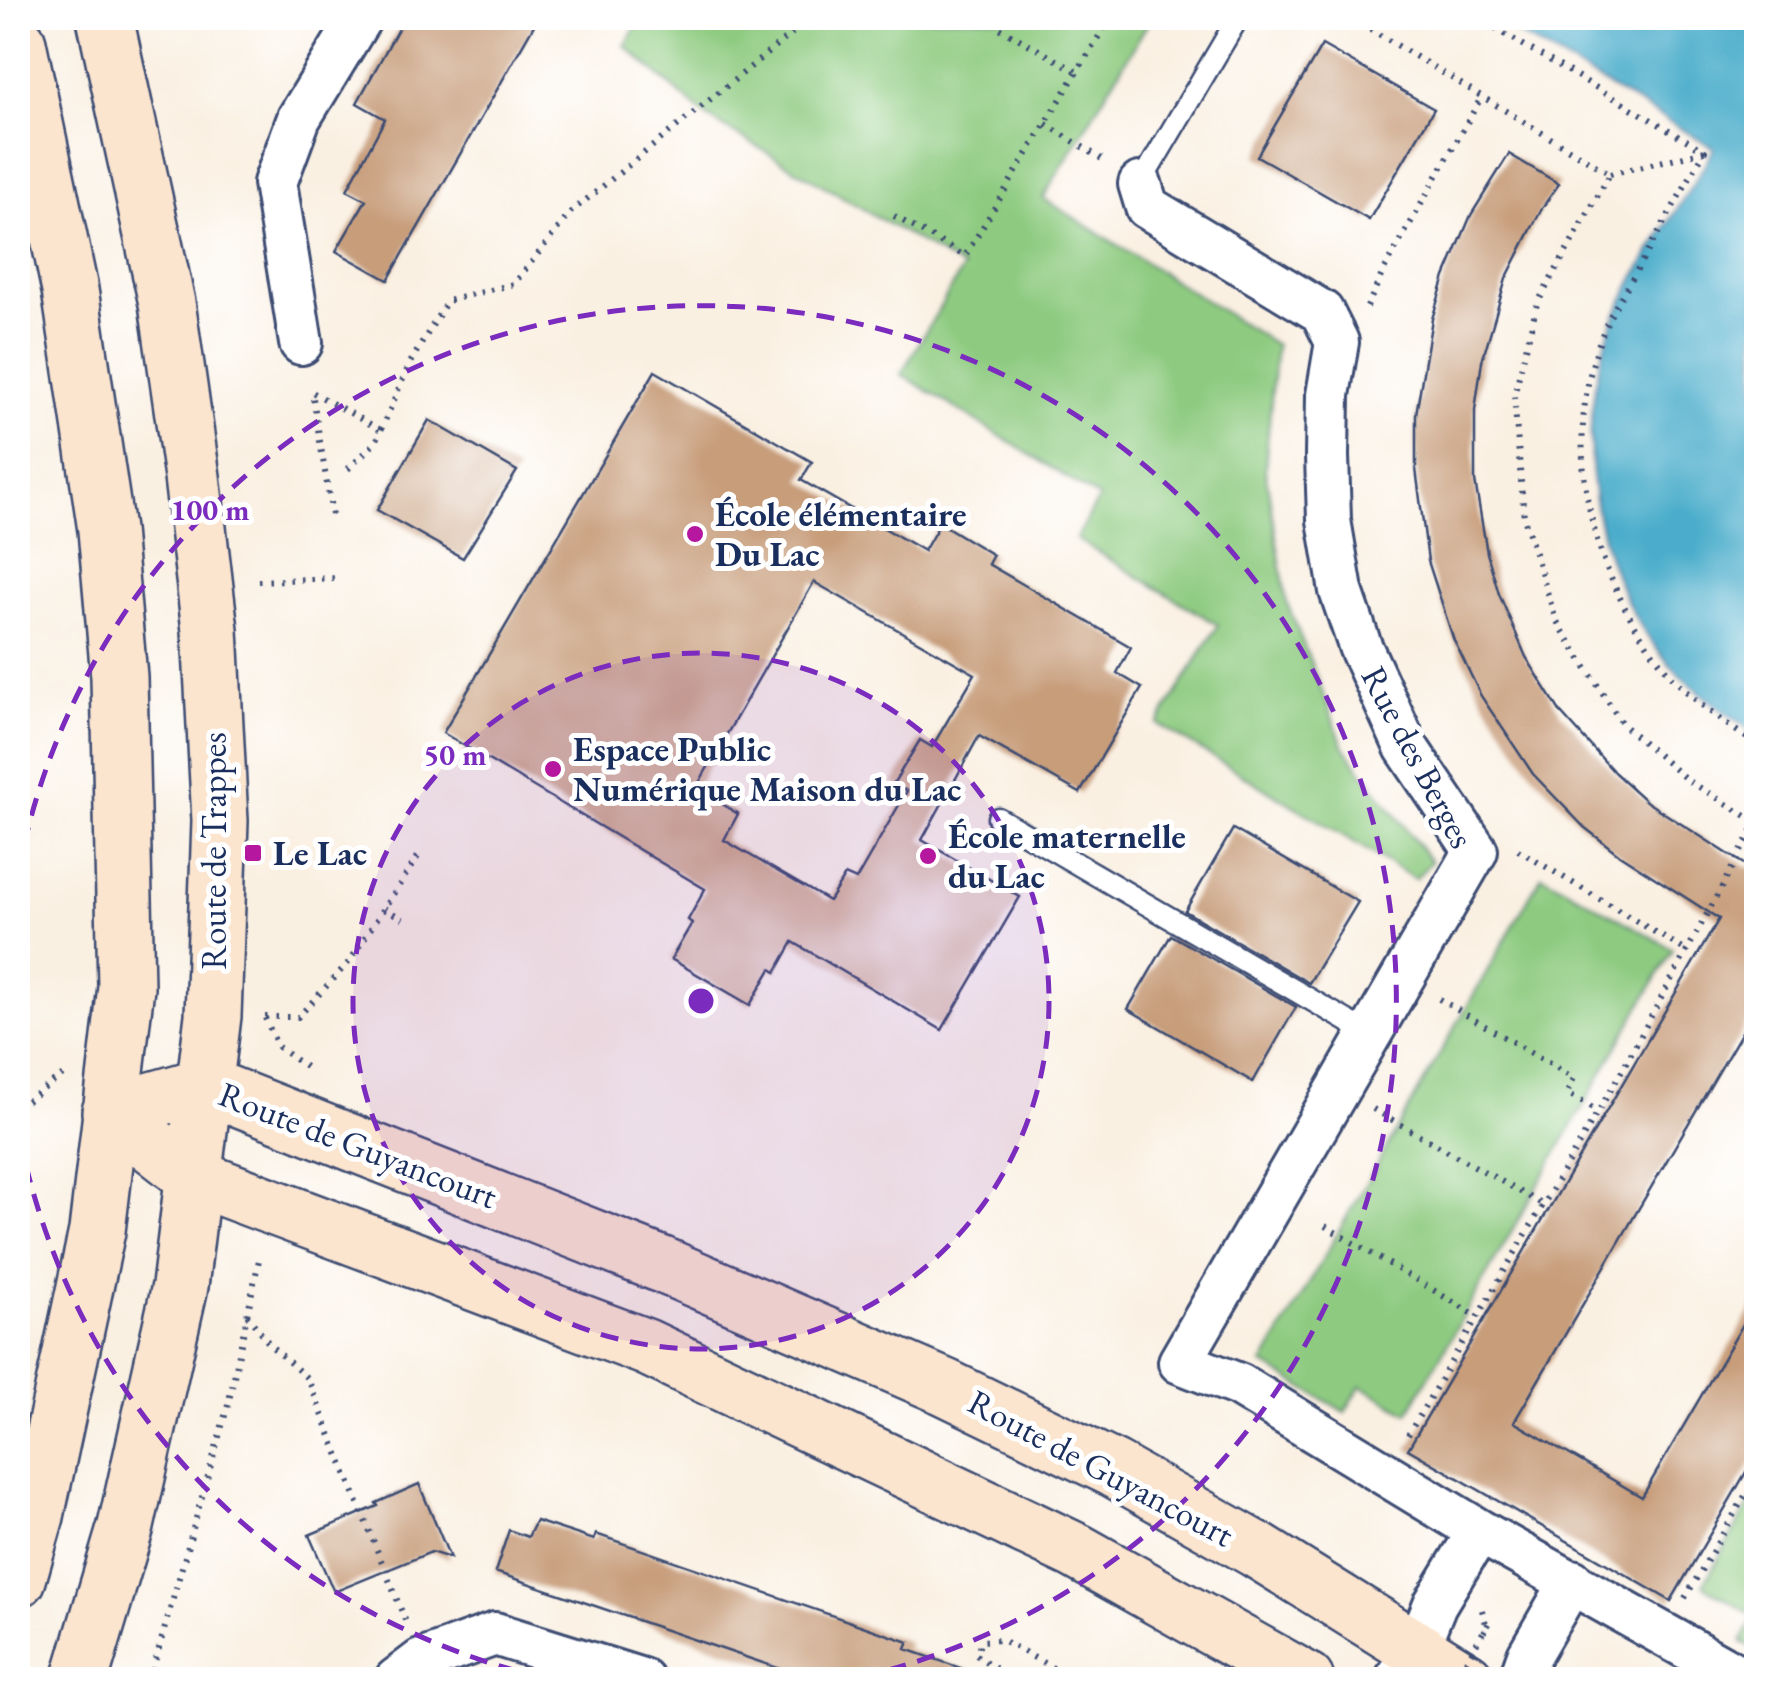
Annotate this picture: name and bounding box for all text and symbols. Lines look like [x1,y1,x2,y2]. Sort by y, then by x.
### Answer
text: 100 m [171,490,249,529]
place label: École élémentaire Du Lac [715,491,967,576]
marker: École élémentaire Du Lac [684,523,706,545]
street label: Rue des Berges [1352,658,1485,856]
place label: Espace Public Numérique Maison du Lac [573,726,961,811]
street label: Route de Trappes [191,732,236,970]
text: 50 m [423,735,487,774]
marker: Espace Public Numérique Maison du Lac [542,758,564,780]
place label: École maternelle du Lac [948,813,1186,898]
place label: Le Lac [273,830,367,875]
marker: Le Lac [242,842,264,864]
marker: École maternelle du Lac [917,845,939,867]
centre of rings [683,983,719,1019]
street label: Route de Guyancourt [213,1071,503,1218]
street label: Route de Guyancourt [961,1379,1242,1556]

